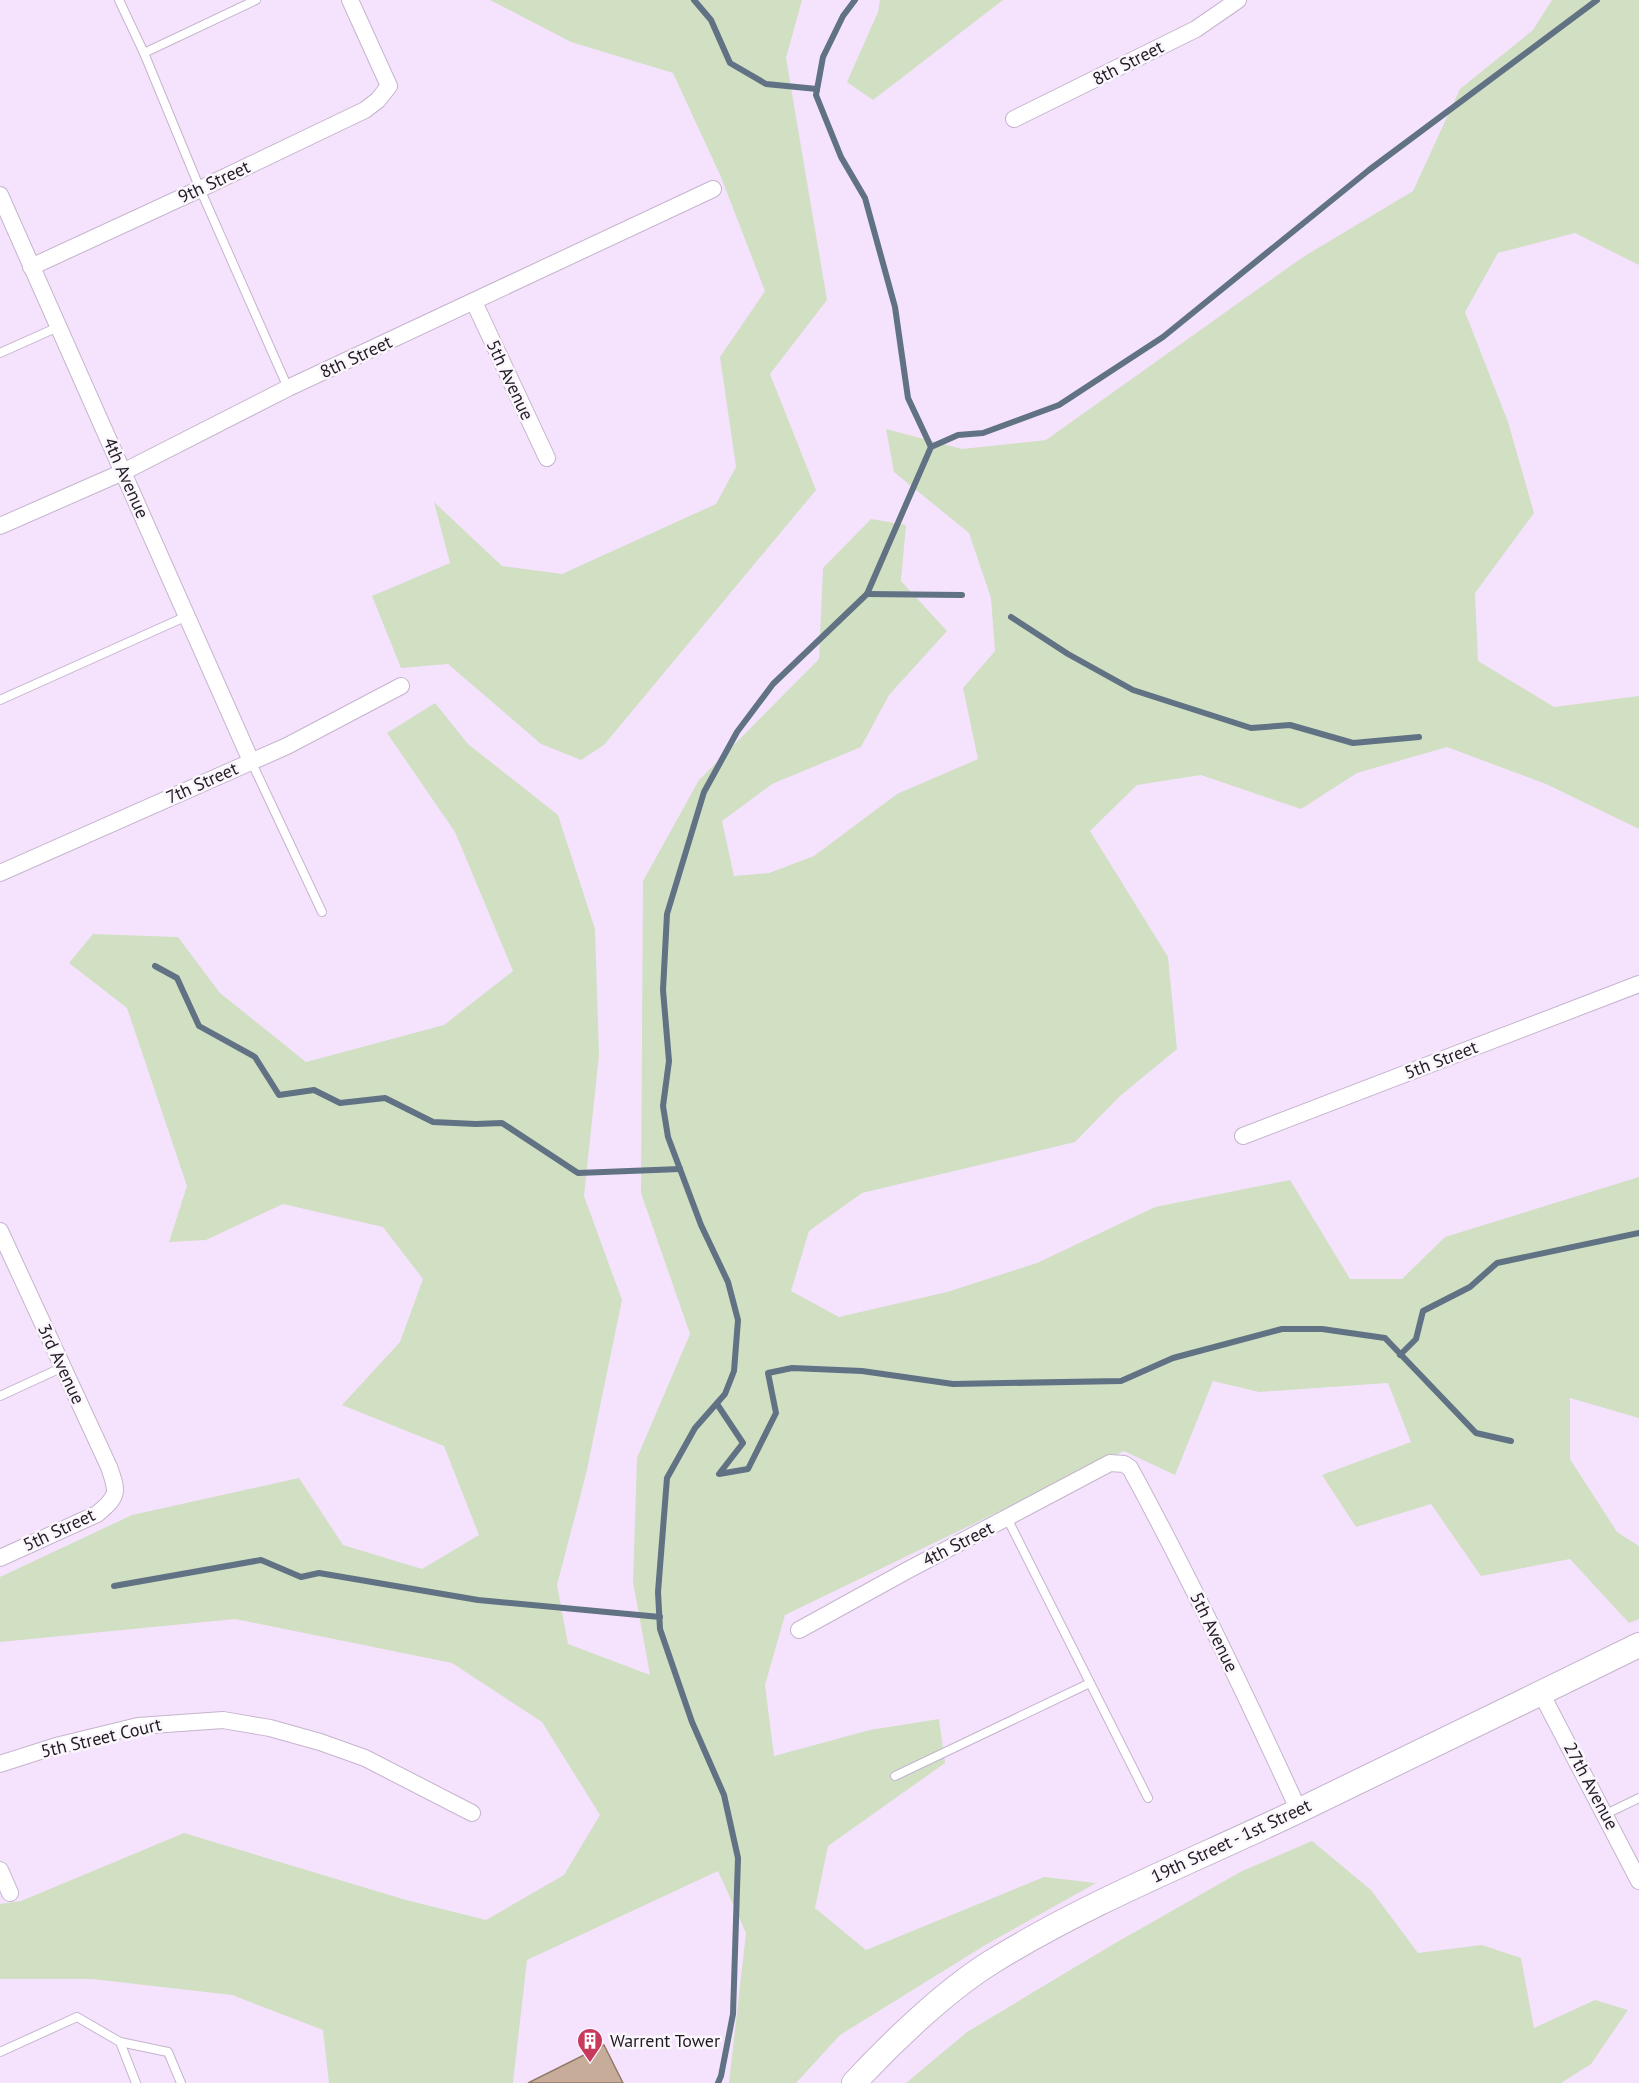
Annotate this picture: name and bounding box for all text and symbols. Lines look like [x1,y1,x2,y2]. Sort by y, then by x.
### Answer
street label: 8th Street [1088,35,1167,90]
street label: 9th Street [174,155,253,208]
street label: 8th Street [316,330,395,383]
street label: 5th Avenue [482,336,539,424]
street label: 4th Avenue [98,434,154,522]
street label: 7th Street [162,757,241,809]
street label: 5th Street [1401,1035,1481,1084]
street label: 3rd Avenue [33,1320,90,1408]
street label: 5th Street [19,1503,98,1556]
street label: 4th Street [918,1516,997,1571]
street label: 5th Avenue [1185,1588,1244,1676]
street label: 5th Street Court [38,1712,163,1763]
street label: 27th Avenue [1559,1738,1624,1833]
street label: 19th Street - 1st Street [1147,1793,1314,1888]
building icon: Warrent Tower [575,2026,605,2064]
place label: Warrent Tower [610,2029,720,2052]

